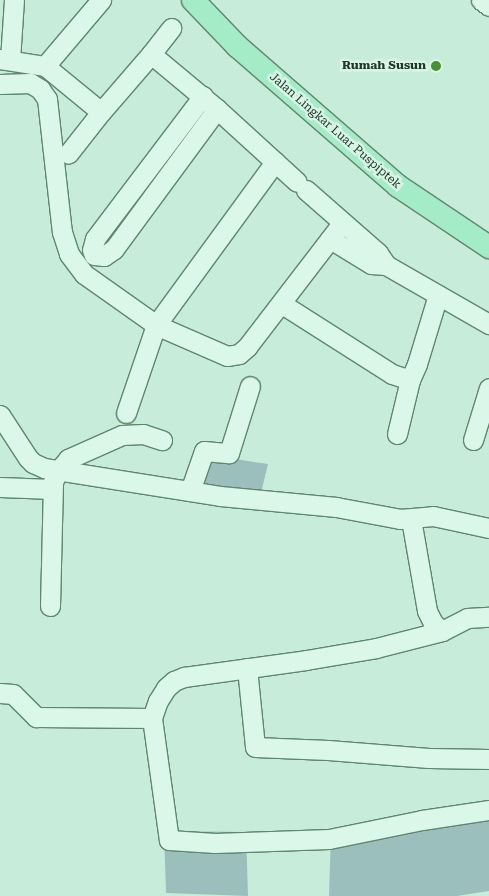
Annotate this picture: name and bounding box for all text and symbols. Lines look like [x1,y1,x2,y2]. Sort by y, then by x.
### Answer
place label: Rumah Susun [342,59,426,73]
marker: Rumah Susun [430,60,442,72]
street label: Jalan Lingkar Luar Puspiptek [266,70,404,192]

